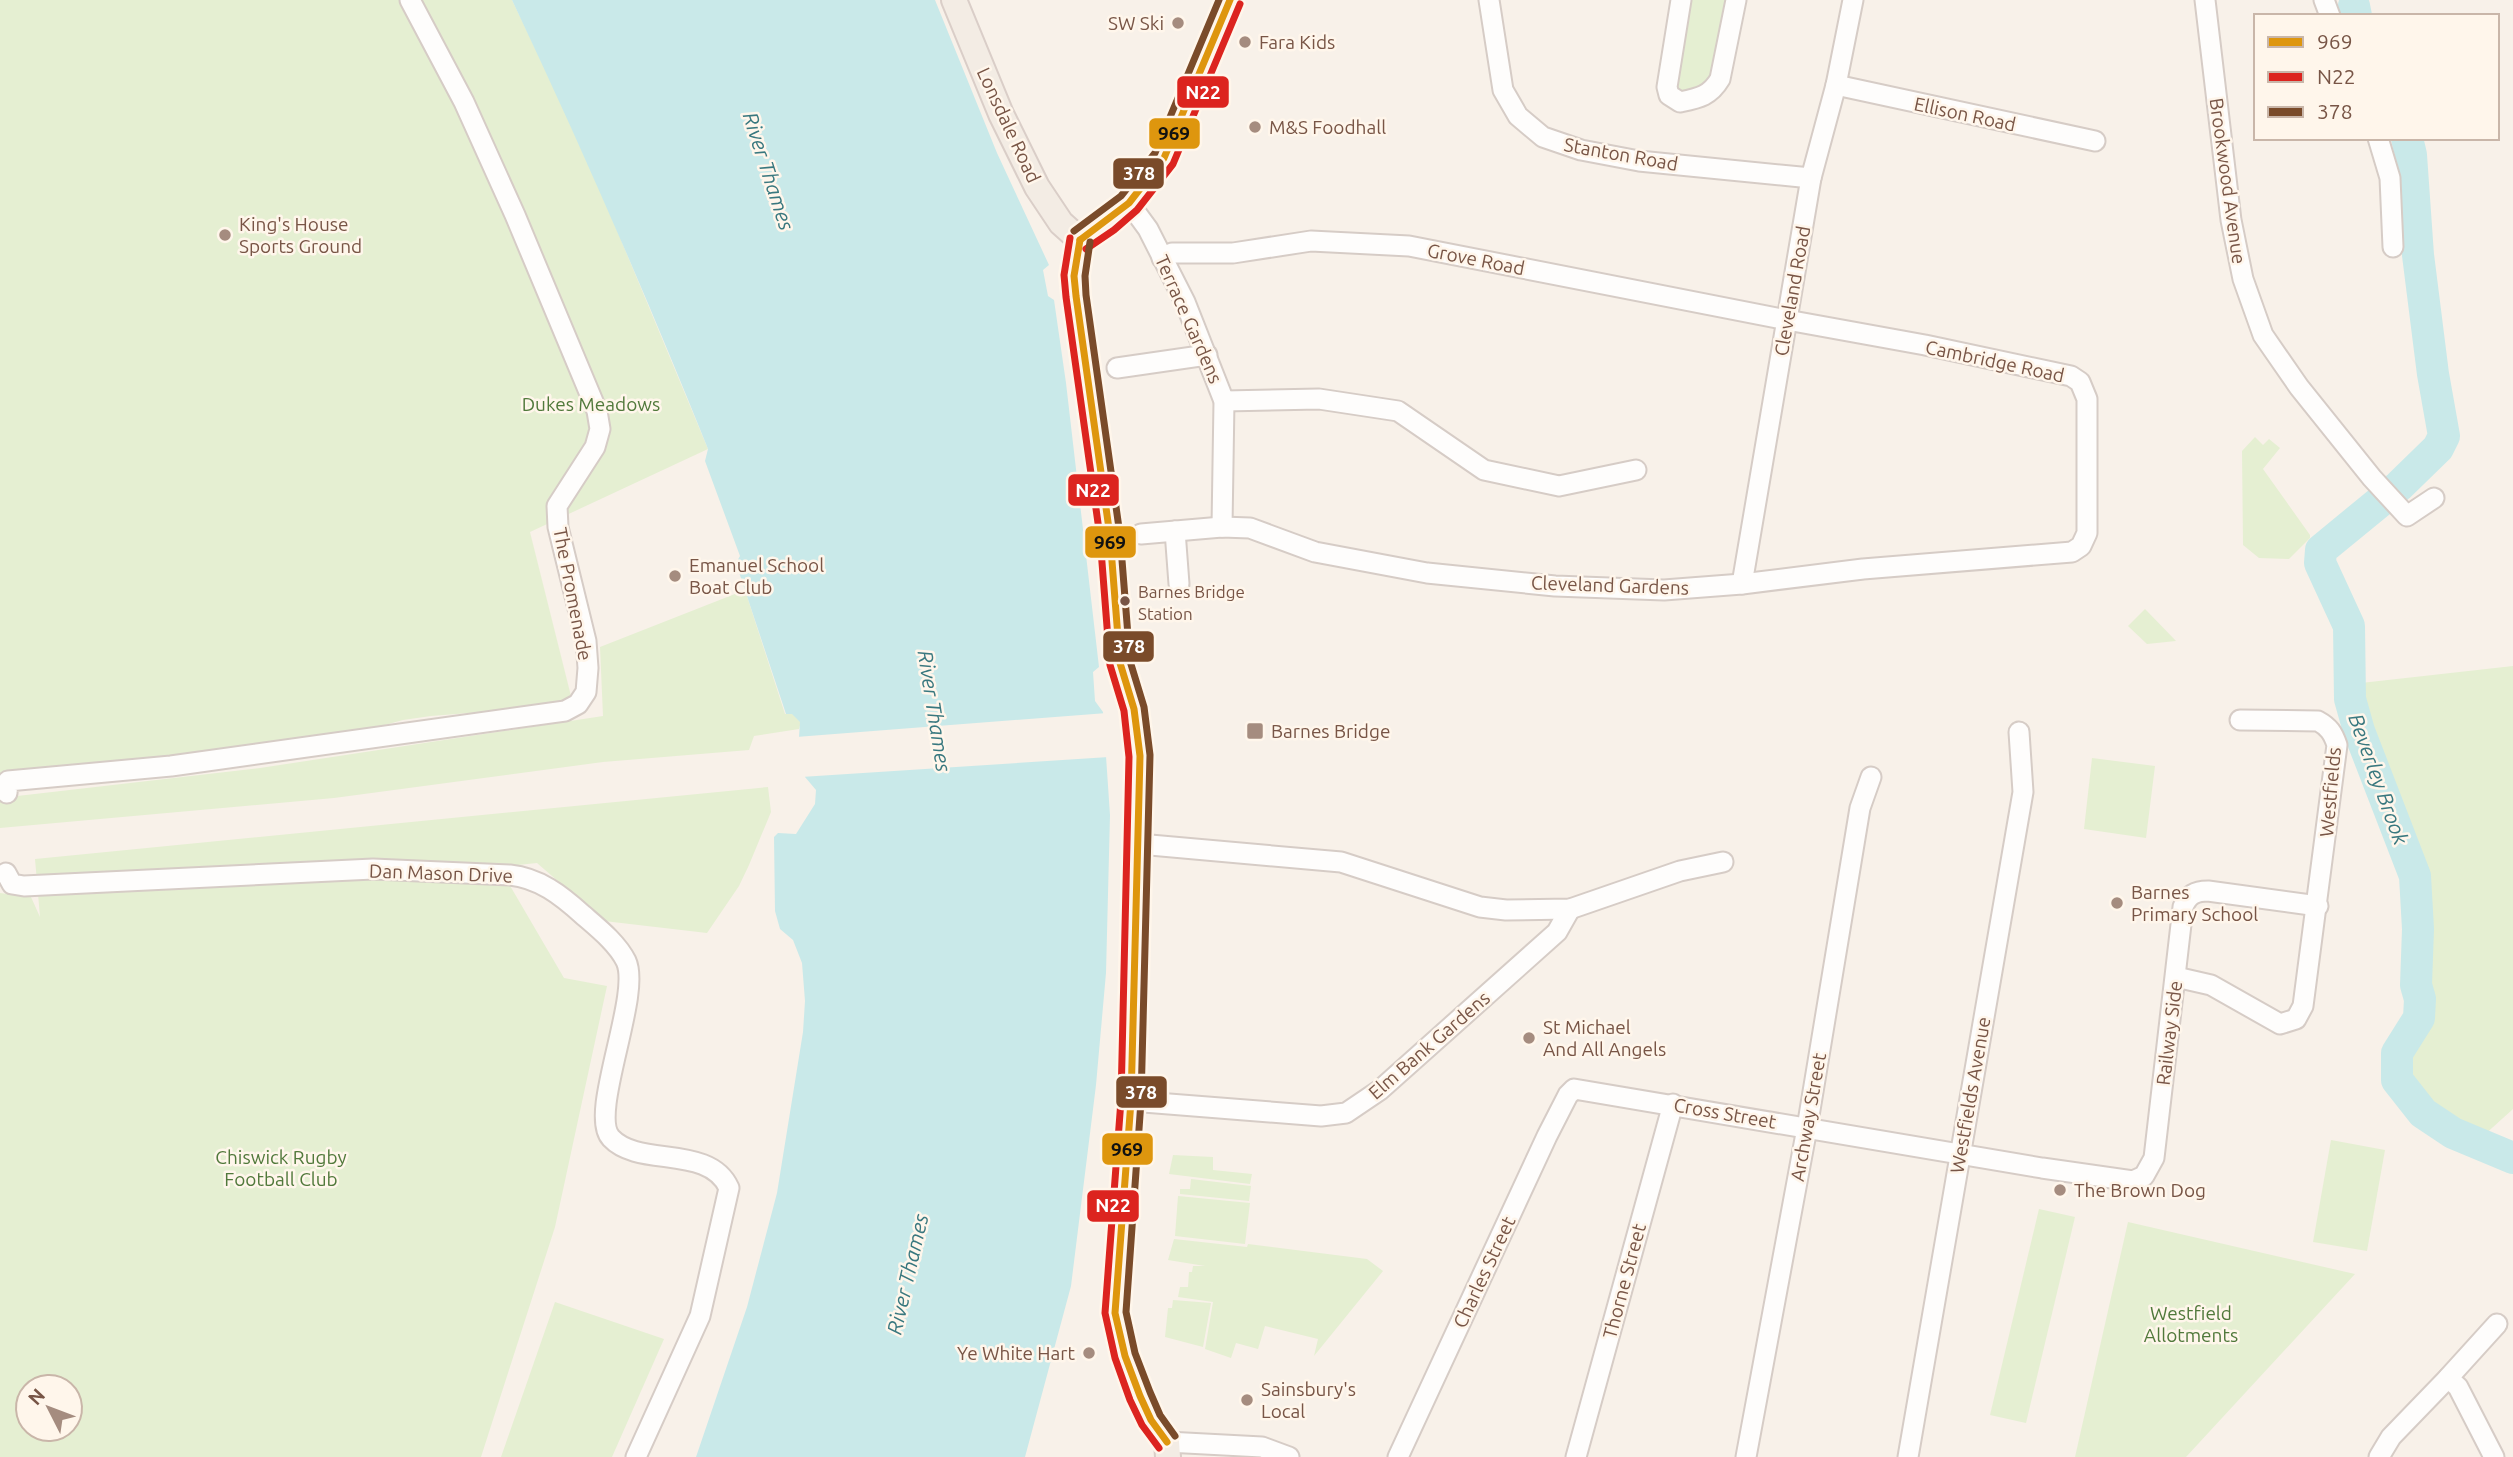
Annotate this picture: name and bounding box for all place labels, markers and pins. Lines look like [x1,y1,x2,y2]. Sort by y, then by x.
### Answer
place label: SW Ski [1108,12,1164,34]
marker: SW Ski [1170,15,1186,31]
place label: Fara Kids [1259,31,1335,53]
marker: Fara Kids [1237,34,1253,50]
place label: M&S Foodhall [1269,116,1386,138]
marker: M&S Foodhall [1247,119,1263,135]
place label: King's House Sports Ground [239,213,362,257]
marker: King's House Sports Ground [217,227,233,243]
place label: Emanuel School Boat Club [689,554,824,598]
marker: Emanuel School Boat Club [667,568,683,584]
place label: Barnes Bridge Station [1138,582,1245,623]
marker: Barnes Bridge Station [1118,594,1132,608]
place label: Barnes Bridge [1271,720,1390,742]
marker: Barnes Bridge [1245,721,1265,741]
place label: Barnes Primary School [2131,881,2258,925]
marker: Barnes Primary School [2109,895,2125,911]
place label: St Michael And All Angels [1543,1016,1666,1060]
marker: St Michael And All Angels [1521,1030,1537,1046]
place label: The Brown Dog [2074,1179,2206,1201]
marker: The Brown Dog [2052,1182,2068,1198]
place label: Ye White Hart [957,1342,1076,1364]
marker: Ye White Hart [1081,1345,1097,1361]
place label: Sainsbury's Local [1261,1378,1356,1422]
marker: Sainsbury's Local [1239,1392,1255,1408]

